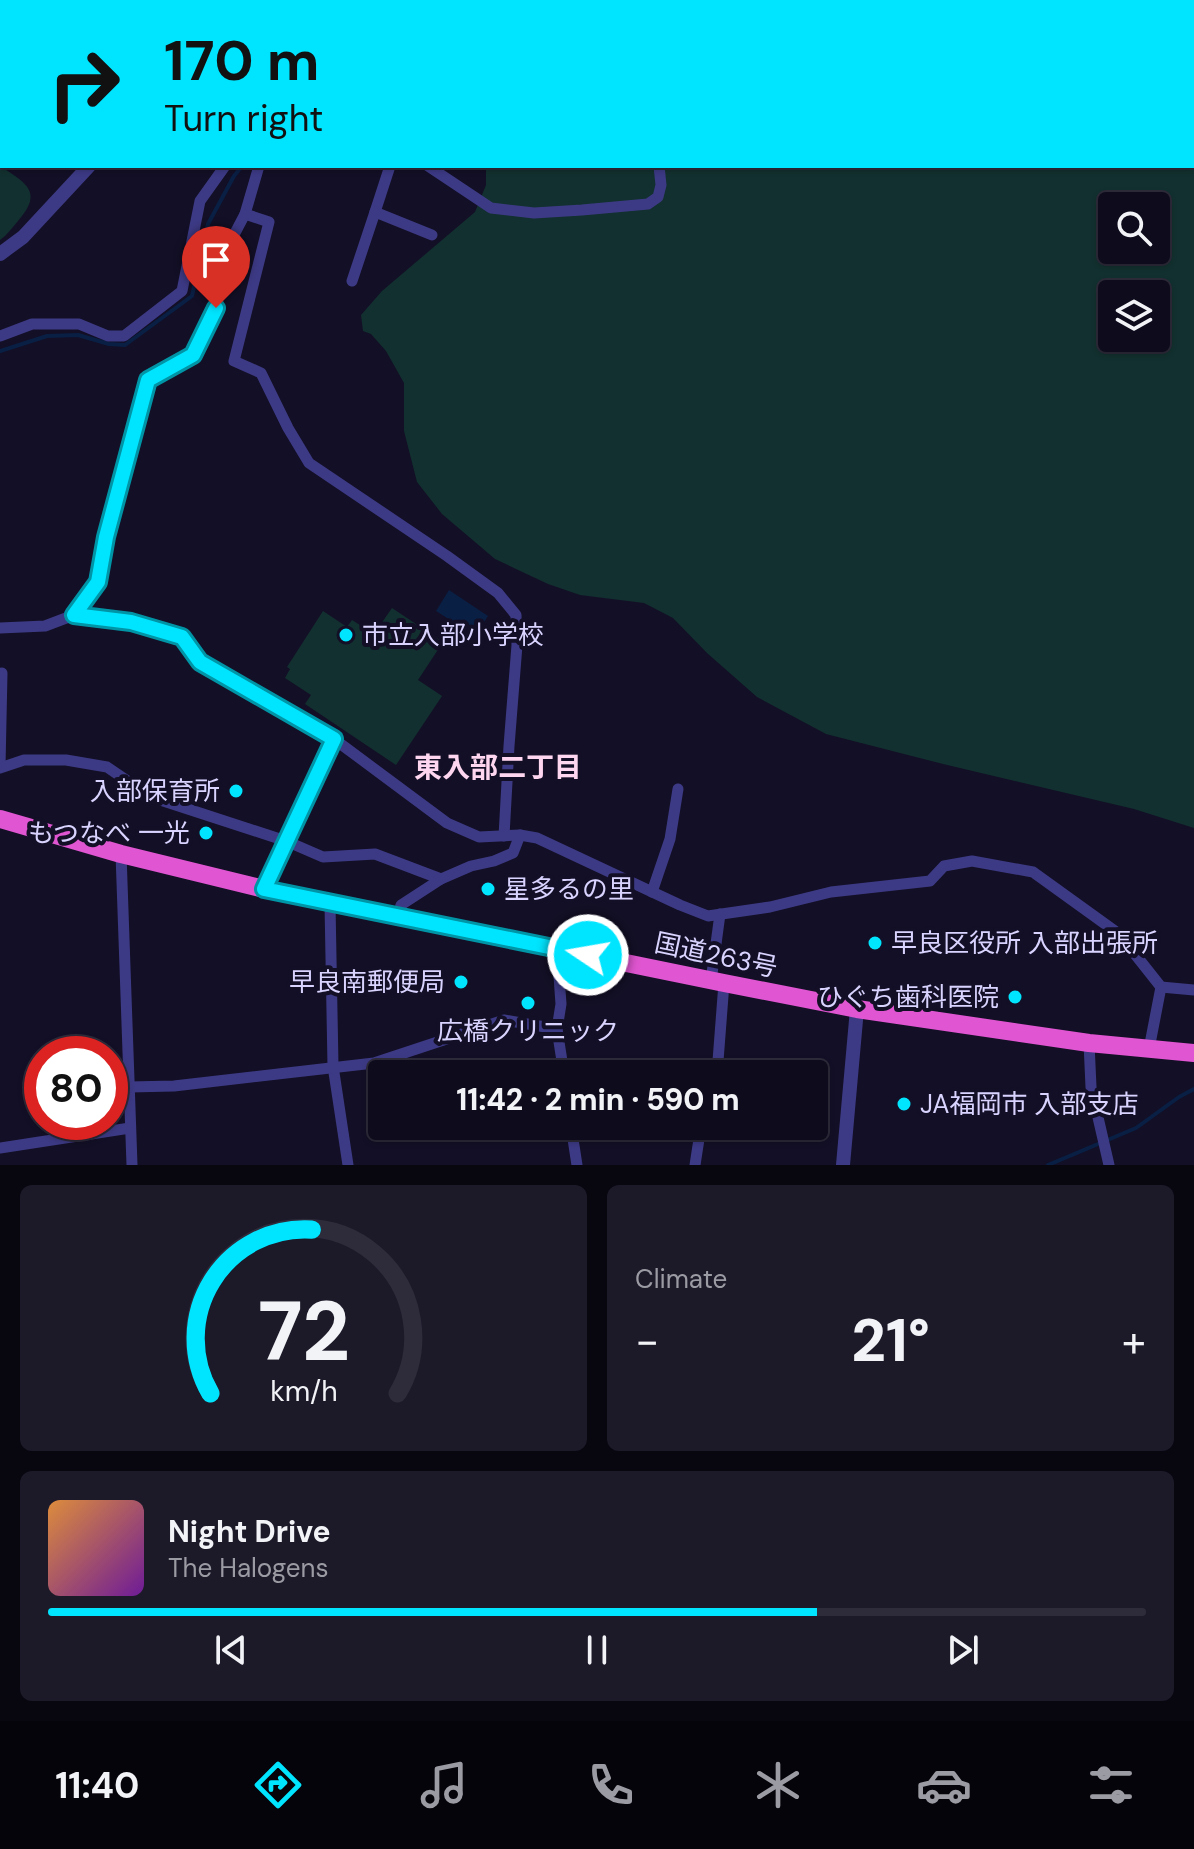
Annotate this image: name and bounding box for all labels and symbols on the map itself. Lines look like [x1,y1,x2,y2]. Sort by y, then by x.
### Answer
pin [182,226,250,308]
place label: 市立入部小学校 [362,618,544,652]
marker: 市立入部小学校 [337,626,355,644]
district label: 東入部二丁目 [414,749,582,786]
place label: 入部保育所 [90,774,220,808]
marker: 入部保育所 [227,782,245,800]
place label: もつなべ 一光 [28,816,190,850]
marker: もつなべ 一光 [197,824,215,842]
place label: 星多るの里 [504,872,634,906]
marker: 星多るの里 [479,880,497,898]
position arrow [546,913,630,997]
street label: 国道263号 [651,925,781,985]
place label: 早良区役所 入部出張所 [891,926,1158,960]
marker: 早良区役所 入部出張所 [866,934,884,952]
place label: 早良南郵便局 [289,965,445,999]
marker: 早良南郵便局 [452,973,470,991]
place label: ひぐち歯科医院 [817,980,999,1014]
marker: ひぐち歯科医院 [1006,988,1024,1006]
marker: 広橋クリニック [519,994,537,1012]
place label: 広橋クリニック [437,1014,619,1048]
speed limit sign: 80 [24,1036,128,1140]
place label: JA福岡市 入部支店 [920,1087,1138,1121]
marker: JA福岡市 入部支店 [895,1095,913,1113]

